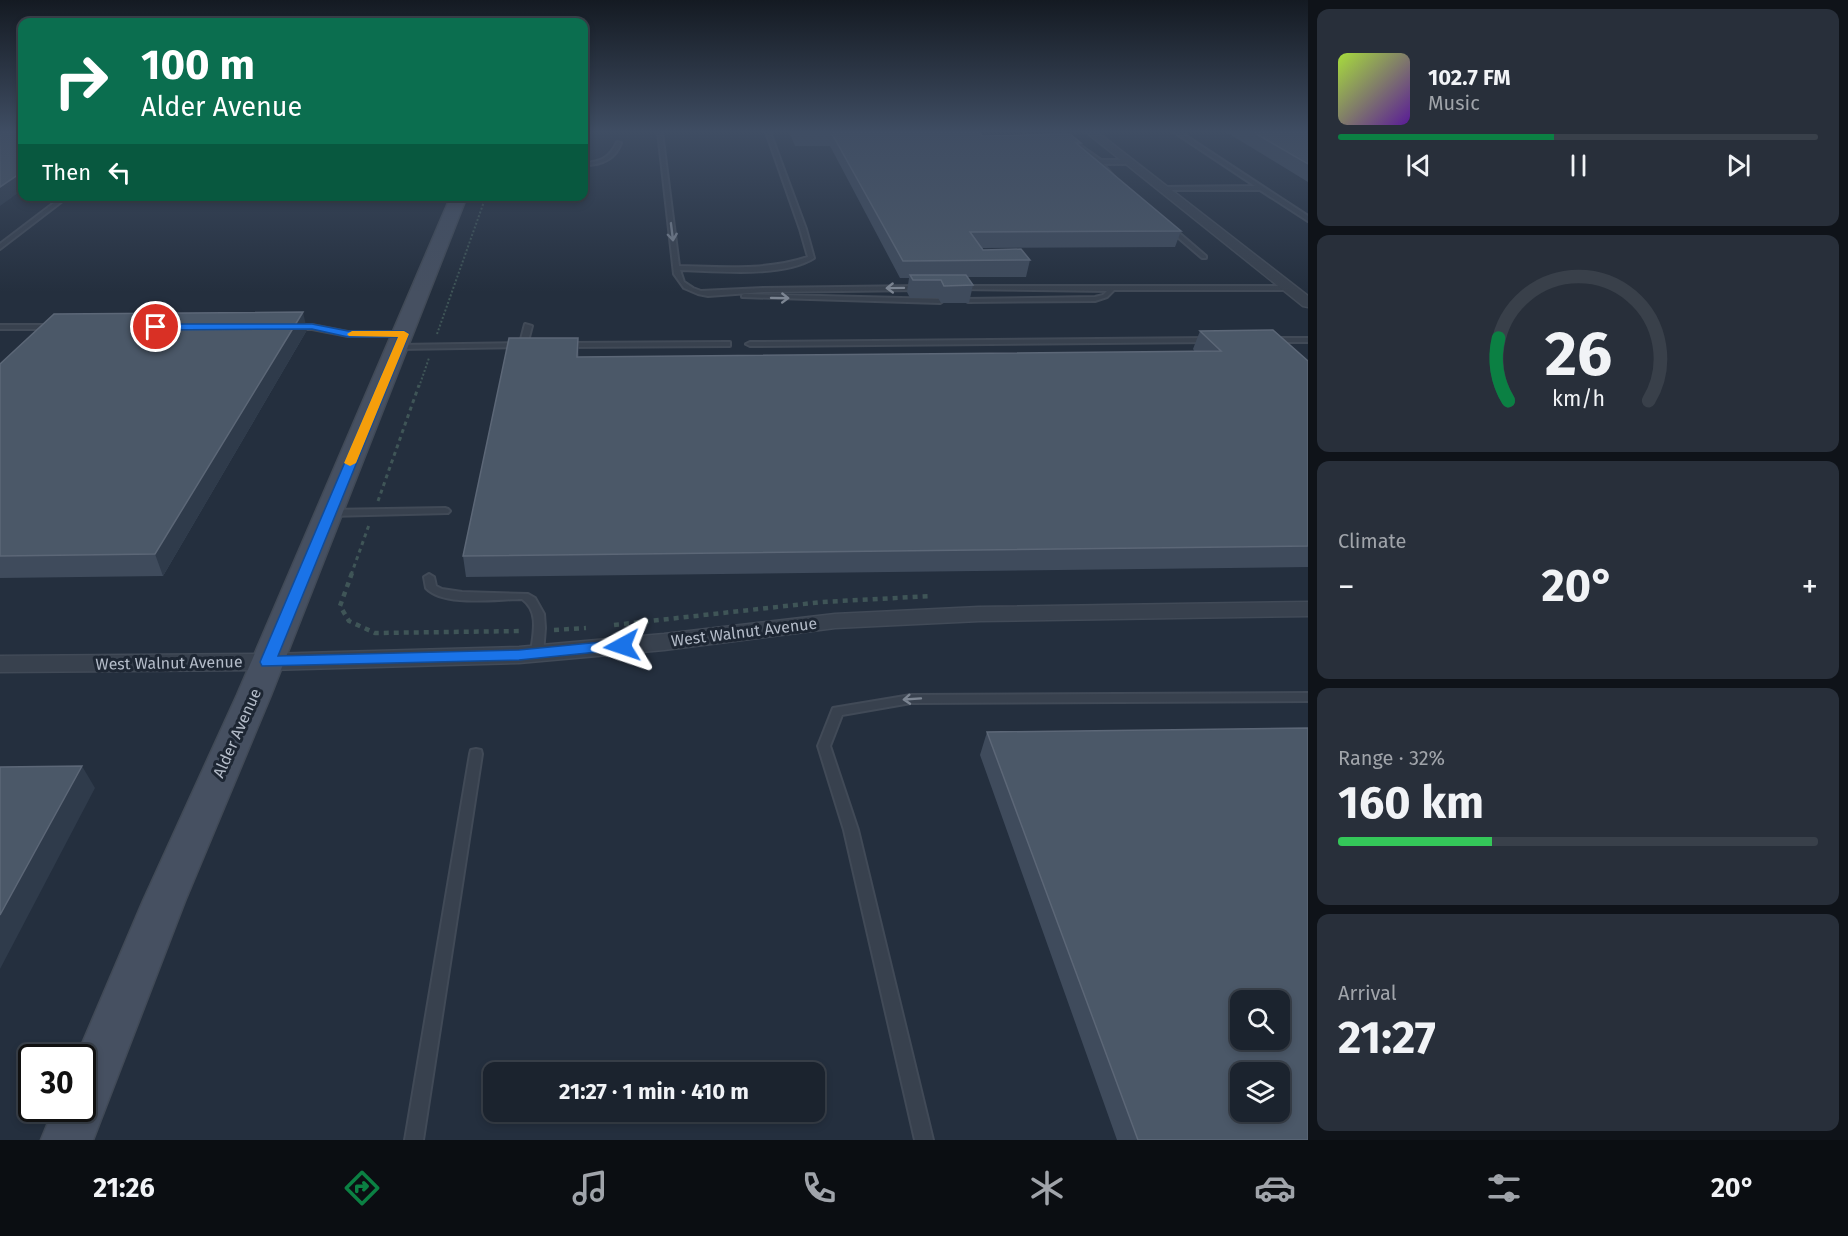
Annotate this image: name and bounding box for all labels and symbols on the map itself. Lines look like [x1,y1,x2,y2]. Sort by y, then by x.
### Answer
one-way arrow [667,222,678,241]
one-way arrow [886,283,906,294]
one-way arrow [769,293,789,304]
pin [130,301,181,352]
position arrow [590,614,654,678]
street label: West Walnut Avenue [670,614,818,650]
street label: West Walnut Avenue [95,652,243,674]
street label: Alder Avenue [209,685,265,781]
one-way arrow [903,694,923,705]
speed limit sign: 30 [18,1044,96,1122]

